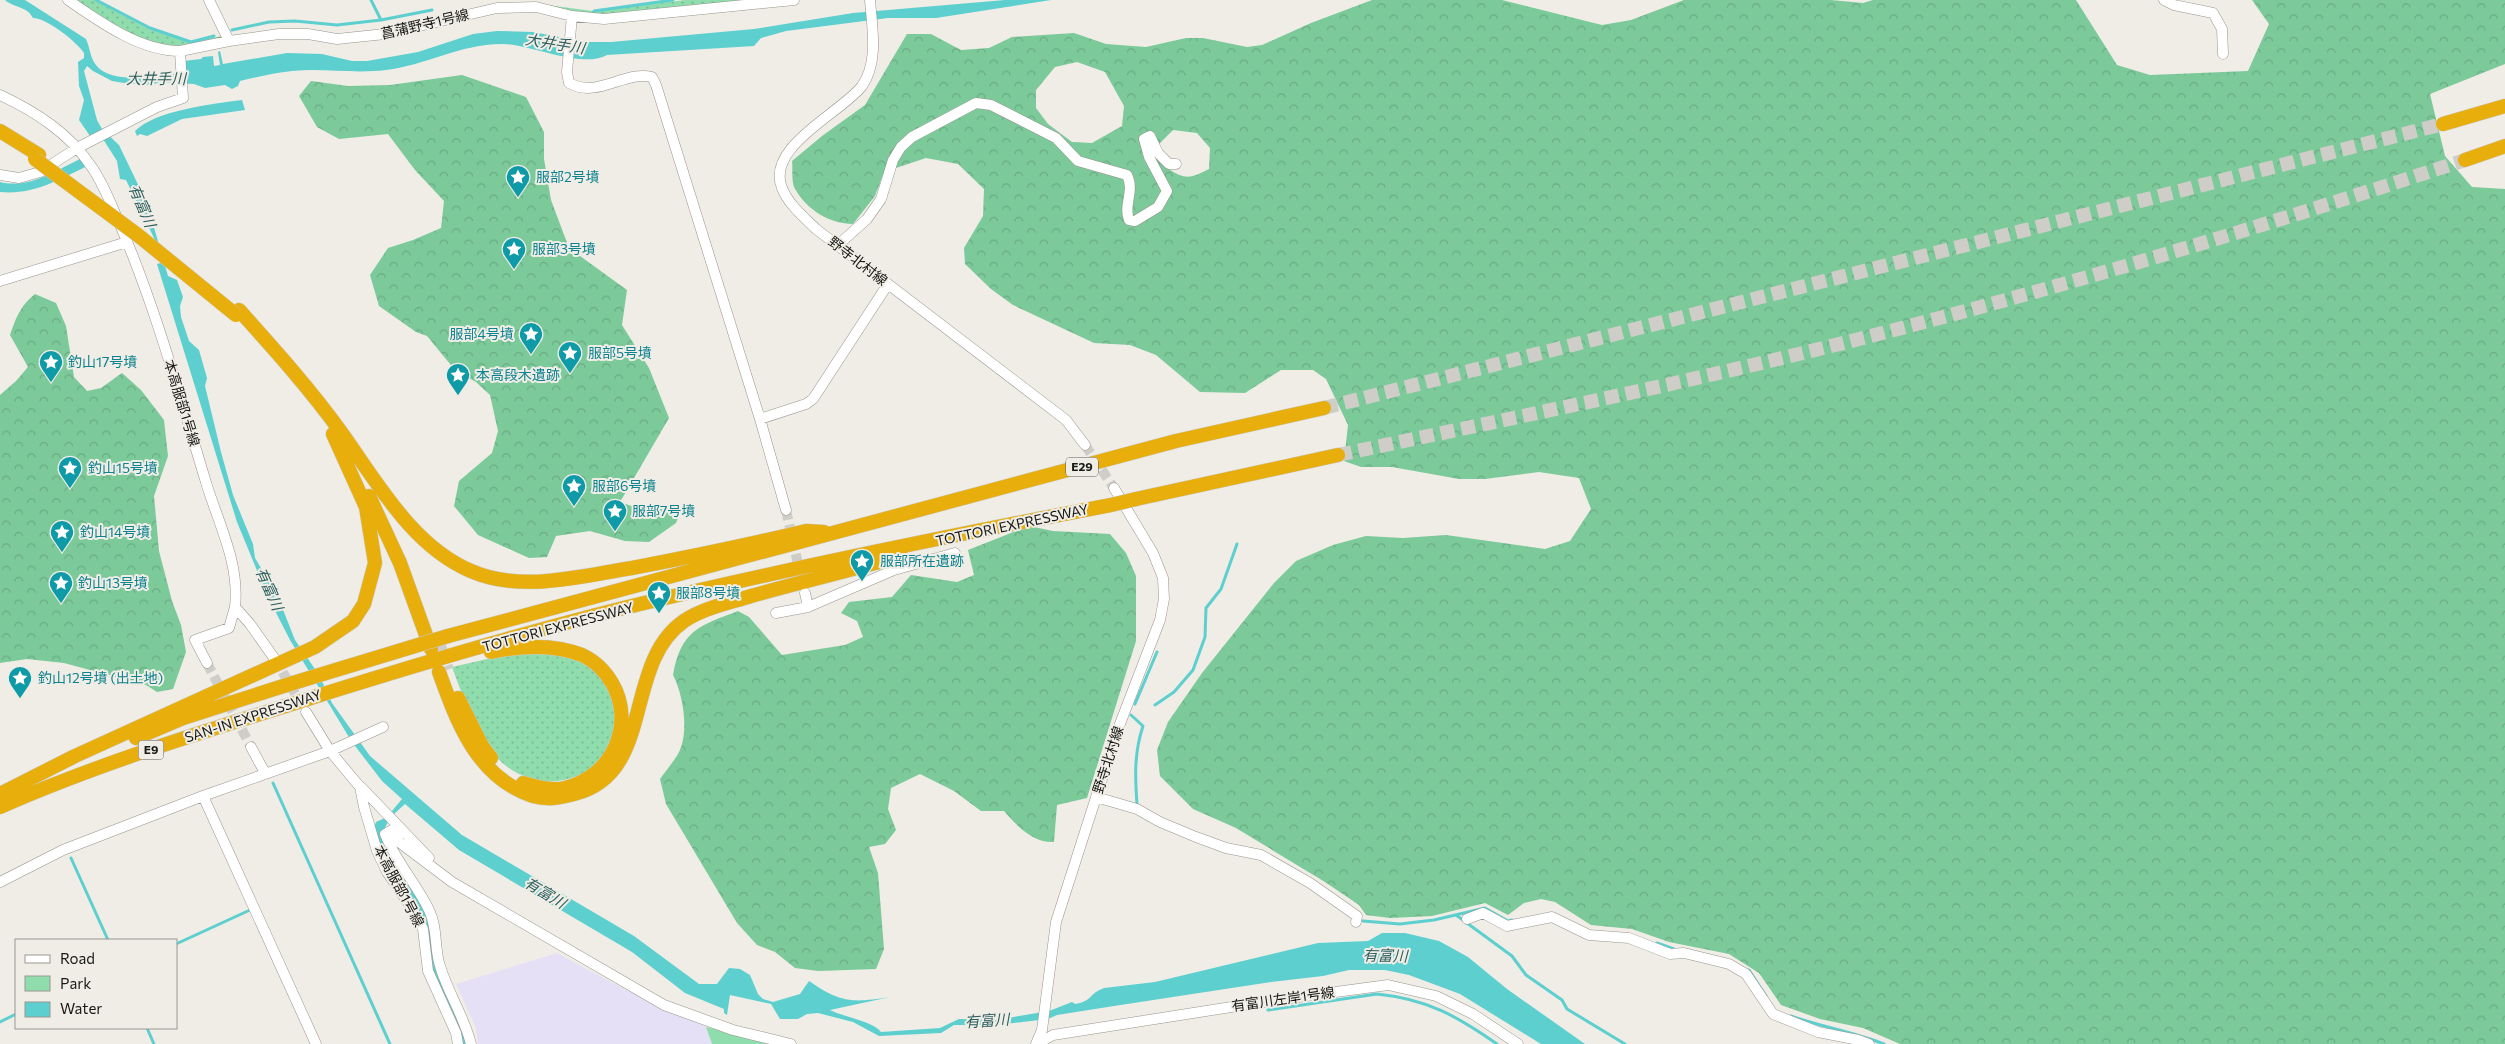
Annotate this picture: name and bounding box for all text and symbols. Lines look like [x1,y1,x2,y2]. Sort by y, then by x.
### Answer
street label: 菖蒲野寺1号線 [379,5,471,42]
water label: 大井手川 [524,29,588,57]
water label: 大井手川 [126,69,188,87]
place icon: 服部2号墳 [505,164,531,198]
place label: 服部2号墳 [536,168,600,185]
water label: 有富川 [126,181,161,232]
street label: 野寺北村線 [825,232,891,289]
place icon: 服部3号墳 [501,236,527,270]
place label: 服部3号墳 [532,240,596,257]
place icon: 服部4号墳 [518,321,544,355]
place label: 服部4号墳 [450,325,514,342]
place icon: 服部5号墳 [557,340,583,374]
place label: 服部5号墳 [588,344,652,361]
place icon: 釣山17号墳 [38,349,64,383]
place label: 釣山17号墳 [68,353,137,370]
street label: 本高服部1号線 [161,357,204,448]
place icon: 本高段木遺跡 [445,362,471,396]
place label: 本高段木遺跡 [476,366,560,383]
place icon: 釣山15号墳 [57,455,83,489]
road number: E29 [1066,458,1098,477]
place label: 釣山15号墳 [88,459,158,476]
place icon: 服部6号墳 [561,473,587,507]
place label: 服部6号墳 [592,477,657,494]
place icon: 服部7号墳 [602,498,628,532]
street label: TOTTORI EXPRESSWAY [934,500,1090,549]
place label: 服部7号墳 [632,502,695,519]
place icon: 釣山14号墳 [49,519,75,553]
place label: 釣山14号墳 [80,523,150,540]
place icon: 服部所在遺跡 [849,548,875,582]
place label: 服部所在遺跡 [880,552,964,569]
water label: 有富川 [253,564,288,615]
place icon: 釣山13号墳 [48,570,74,604]
place label: 釣山13号墳 [78,574,148,591]
place icon: 服部8号墳 [646,580,672,614]
place label: 服部8号墳 [676,584,741,601]
street label: TOTTORI EXPRESSWAY [480,598,635,655]
place icon: 釣山12号墳 (出土地) [7,665,33,699]
place label: 釣山12号墳 (出土地) [38,669,163,686]
street label: SAN-IN EXPRESSWAY [182,685,323,746]
street label: 野寺北村線 [1089,724,1126,796]
road number: E9 [138,740,164,760]
street label: 本高服部1号線 [371,842,428,929]
water label: 有富川 [522,873,571,912]
legend [15,939,178,1029]
water label: 有富川 [1362,946,1410,964]
text: Road [60,949,95,967]
text: Park [60,974,91,992]
street label: 有富川左岸1号線 [1230,983,1336,1014]
text: Water [60,999,102,1017]
water label: 有富川 [964,1009,1012,1031]

